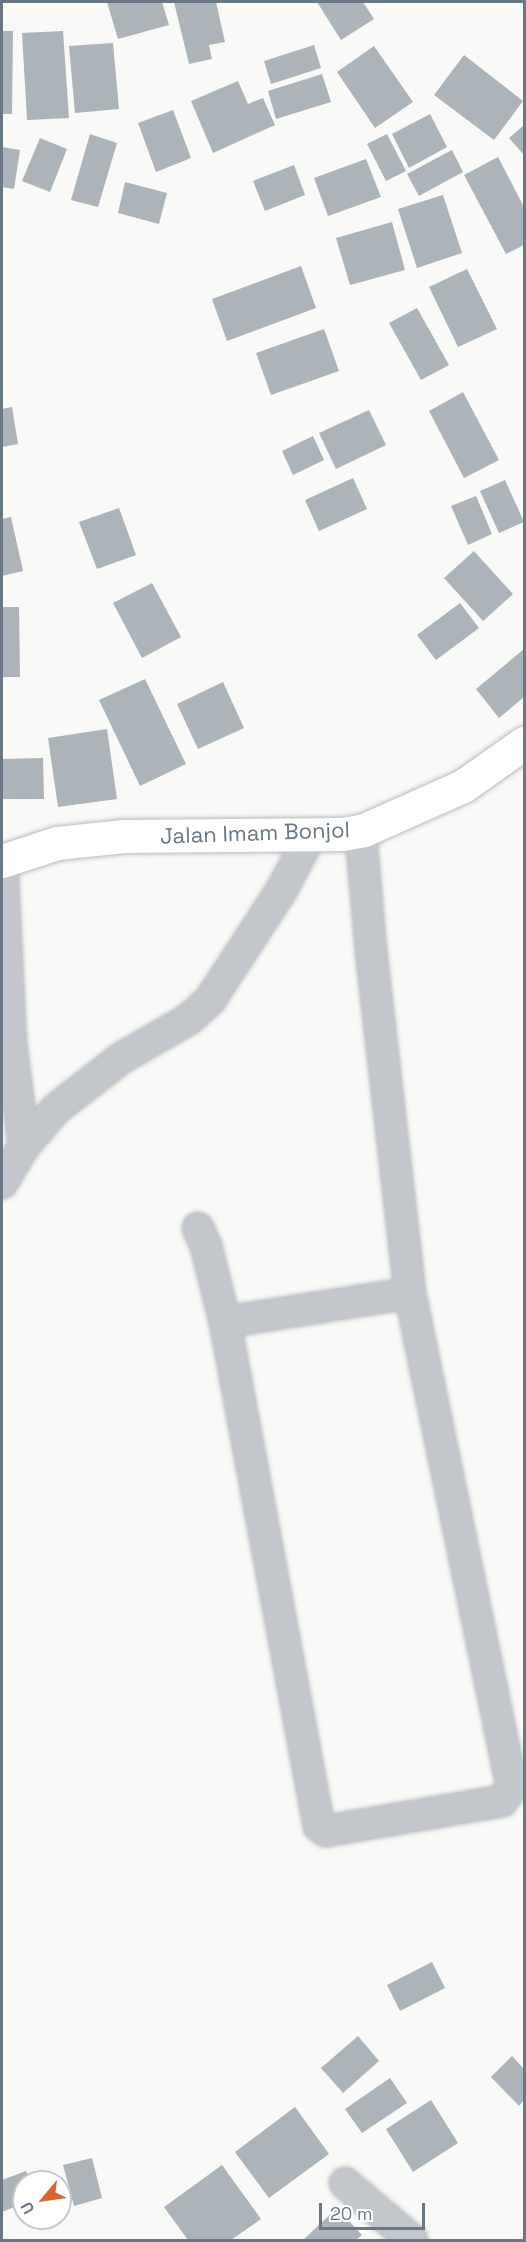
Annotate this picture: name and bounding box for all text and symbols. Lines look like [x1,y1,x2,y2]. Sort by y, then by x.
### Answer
street label: Jalan Imam Bonjol [160,816,350,850]
north arrow [12,2170,72,2230]
scale bar [322,2191,428,2229]
text: U [16,2198,39,2218]
text: 20 m [330,2202,373,2225]

